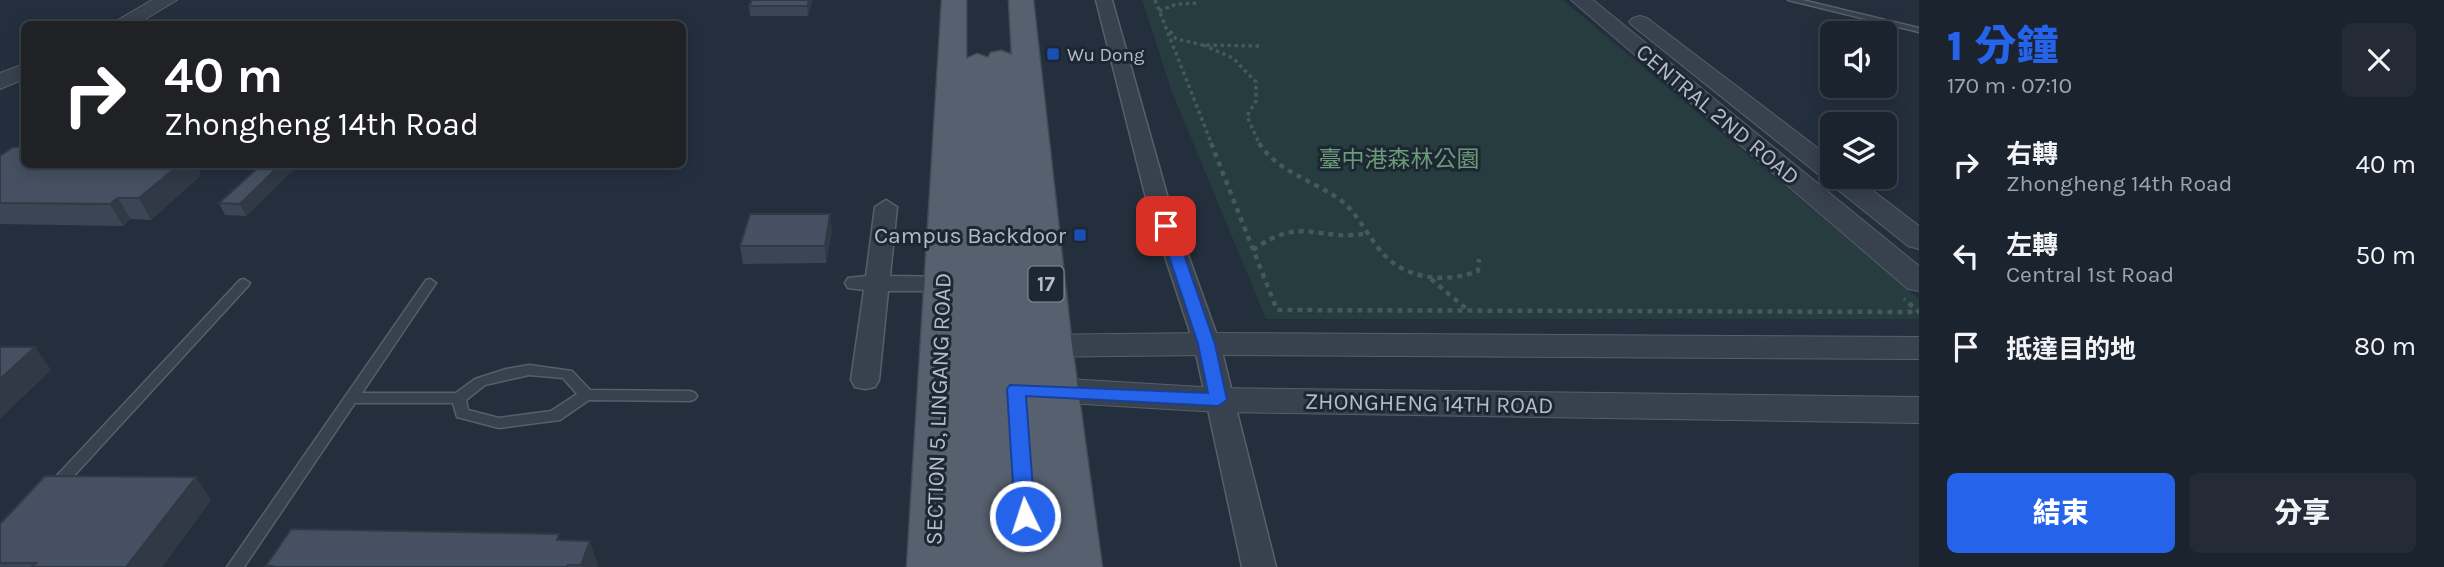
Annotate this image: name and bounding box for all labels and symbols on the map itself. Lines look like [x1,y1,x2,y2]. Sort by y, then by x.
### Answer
street label: CENTRAL 2ND ROAD [1631,38,1805,191]
place label: Wu Dong [1067,44,1145,66]
marker: Wu Dong [1045,46,1061,62]
park label: 臺中港森林公園 [1319,146,1480,173]
pin [1136,196,1196,256]
place label: Campus Backdoor [874,222,1067,249]
marker: Campus Backdoor [1072,227,1088,243]
road number: 17 [1028,266,1064,302]
street label: SECTION 5, LINGANG ROAD [920,272,957,546]
street label: ZHONGHENG 14TH ROAD [1304,388,1554,419]
position arrow [988,479,1062,553]

